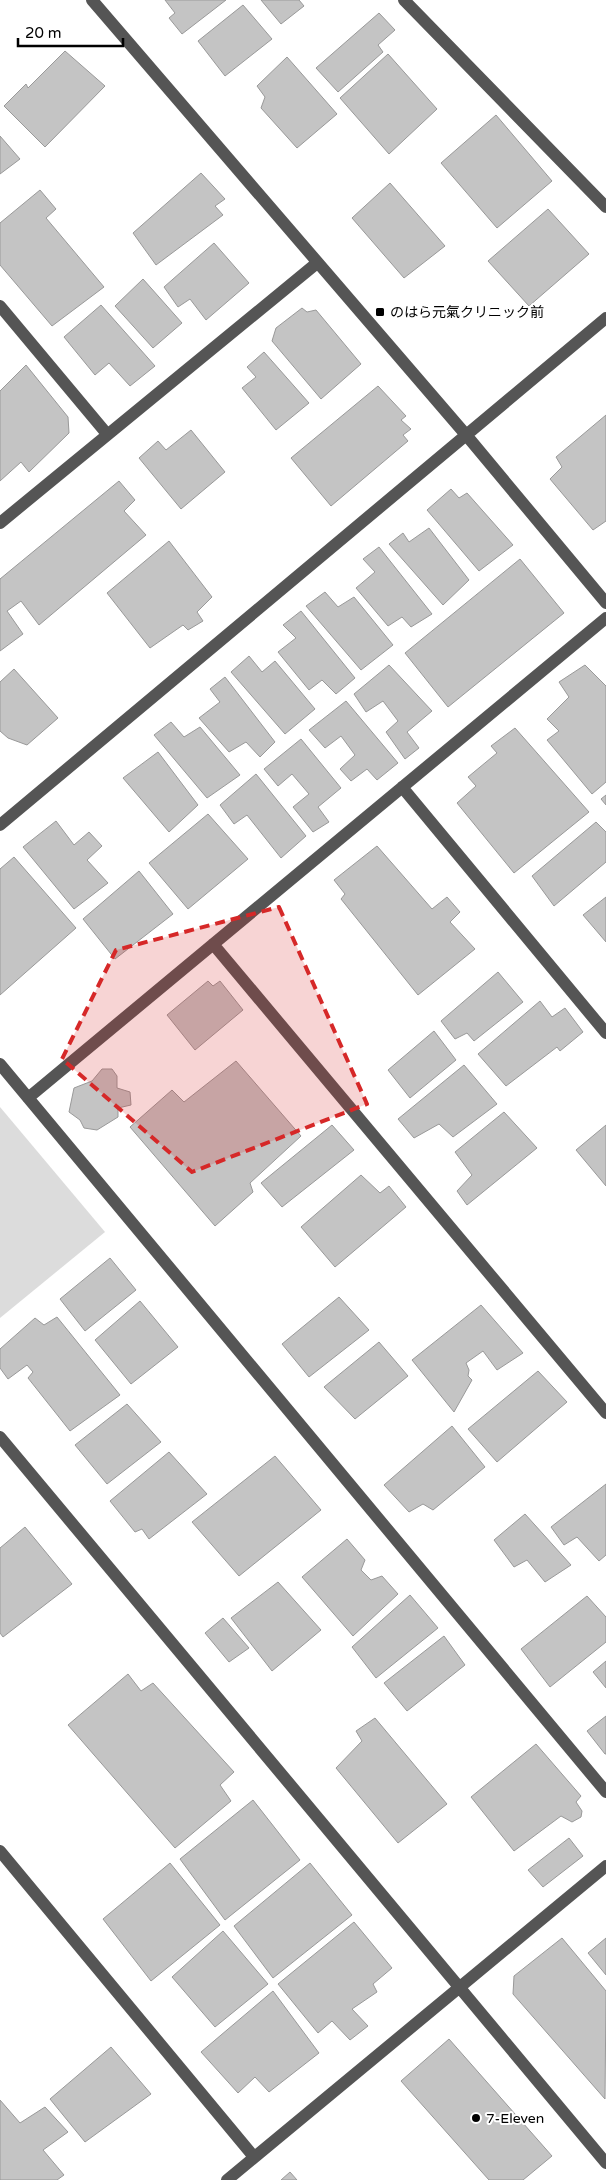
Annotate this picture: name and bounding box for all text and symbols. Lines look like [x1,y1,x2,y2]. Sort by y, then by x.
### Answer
scale bar [18,15,122,47]
text: 20 m [25,24,62,42]
place label: のはら元氣クリニック前 [390,304,544,321]
marker: のはら元氣クリニック前 [374,306,386,318]
place label: 7-Eleven [486,2110,544,2127]
marker: 7-Eleven [470,2112,482,2124]

